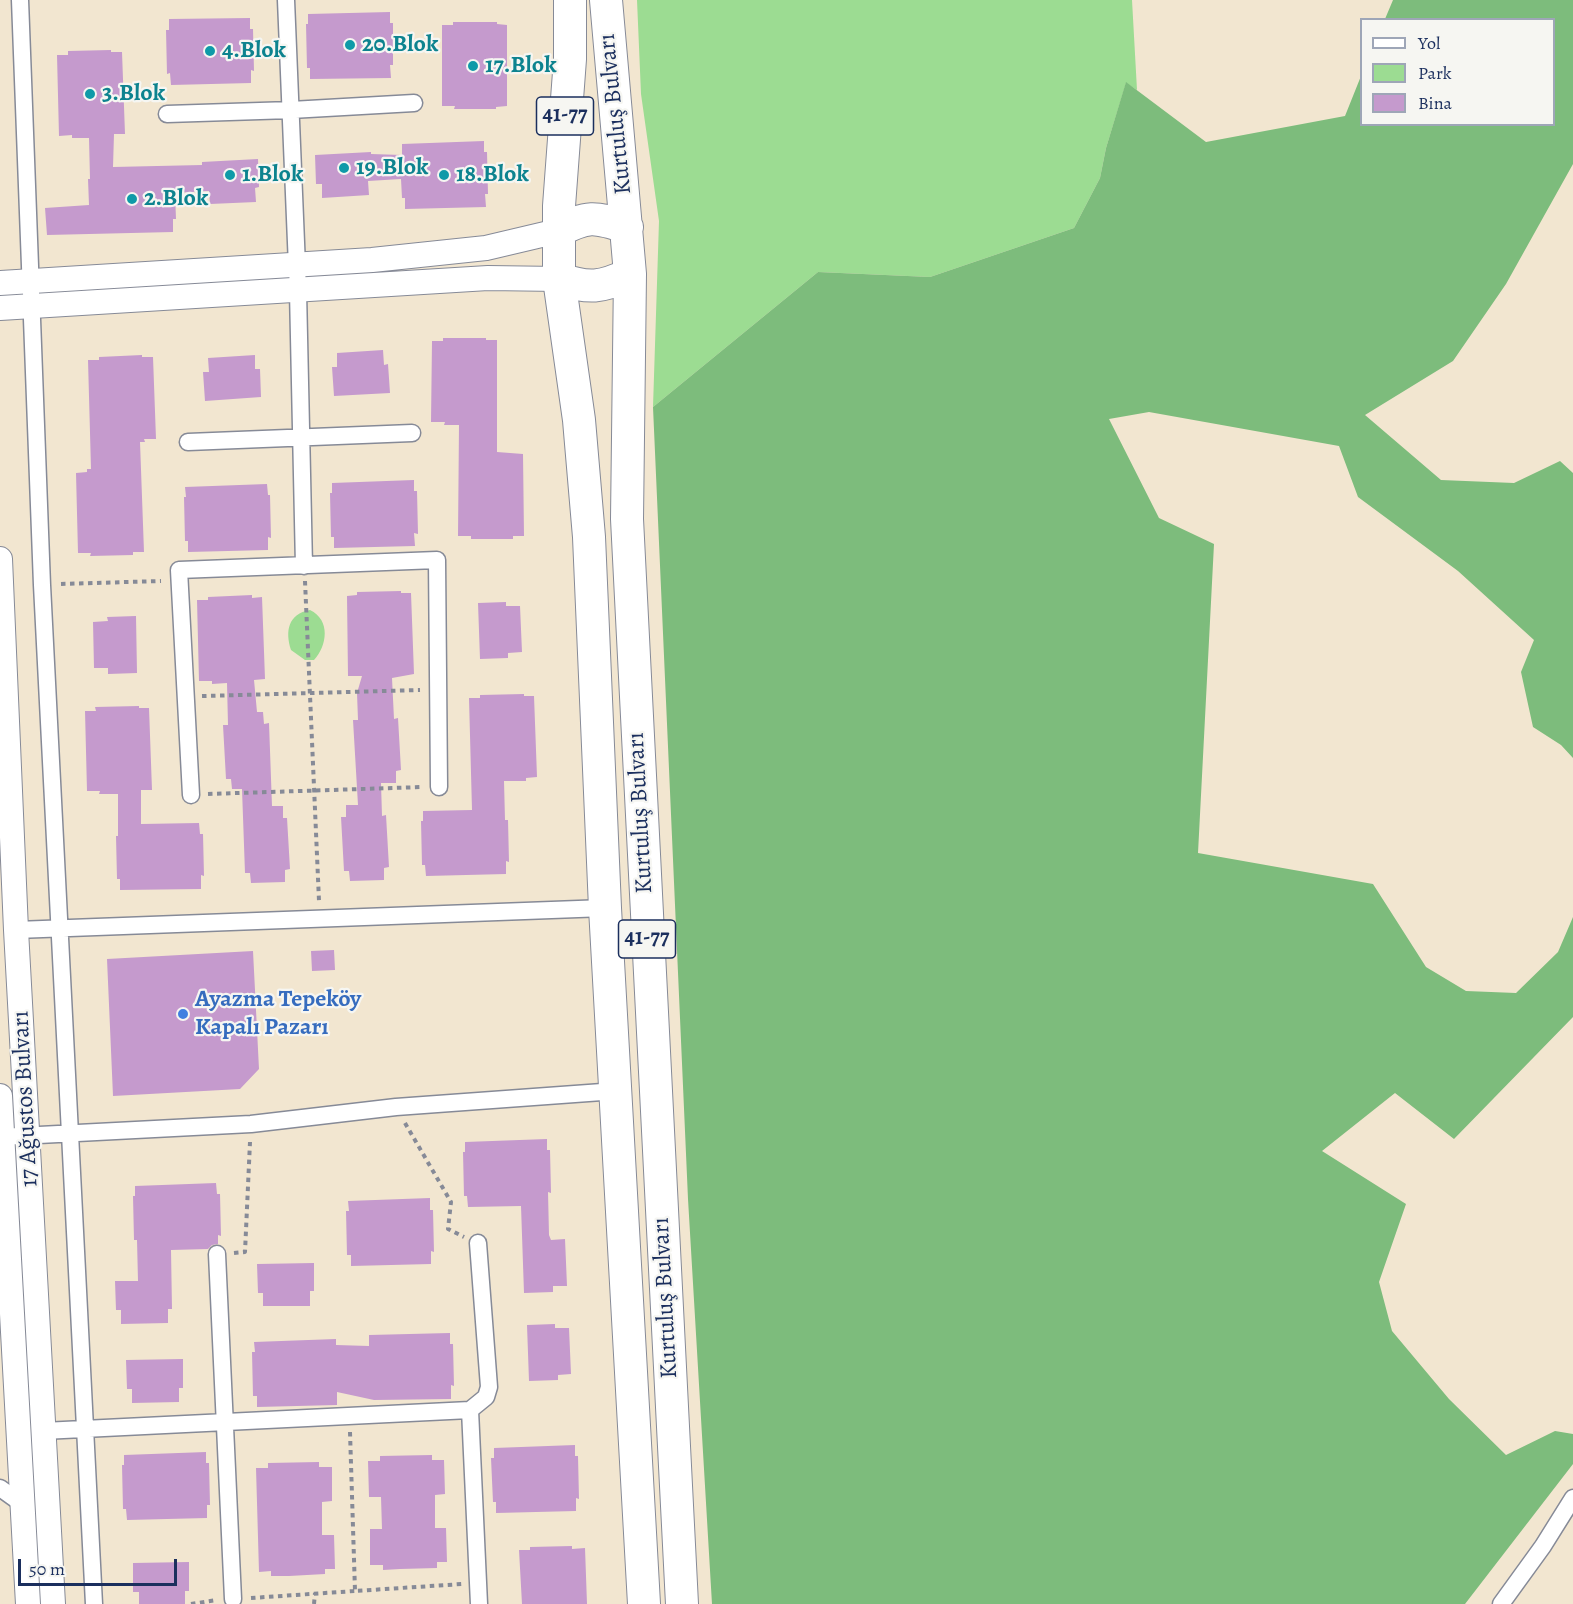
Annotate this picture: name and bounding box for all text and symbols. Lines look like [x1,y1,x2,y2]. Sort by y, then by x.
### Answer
legend [1360,18,1555,126]
place label: 20.Blok [362,31,438,59]
text: Yol [1418,31,1440,55]
street label: Kurtuluş Bulvarı [593,32,639,196]
place label: 4.Blok [222,37,286,65]
marker: 20.Blok [343,38,357,52]
marker: 4.Blok [203,44,217,58]
place label: 17.Blok [485,52,557,80]
marker: 17.Blok [466,59,480,73]
text: Park [1418,61,1452,85]
place label: 3.Blok [102,80,165,108]
marker: 3.Blok [83,87,97,101]
text: Bina [1418,91,1452,115]
road number: 41-77 [536,97,594,135]
place label: 19.Blok [356,154,428,182]
place label: 1.Blok [242,161,303,189]
marker: 19.Blok [337,161,351,175]
place label: 18.Blok [456,161,529,189]
marker: 1.Blok [223,168,237,182]
marker: 18.Blok [437,168,451,182]
place label: 2.Blok [144,185,208,213]
marker: 2.Blok [125,192,139,206]
street label: Kurtuluş Bulvarı [622,732,660,894]
road number: 41-77 [618,920,676,958]
place label: Ayazma Tepeköy Kapalı Pazarı [195,986,361,1042]
marker: Ayazma Tepeköy Kapalı Pazarı [176,1007,190,1021]
street label: 17 Ağustos Bulvarı [7,1010,45,1188]
street label: Kurtuluş Bulvarı [647,1217,685,1379]
scale bar [21,1547,180,1585]
text: 50 m [29,1557,65,1581]

